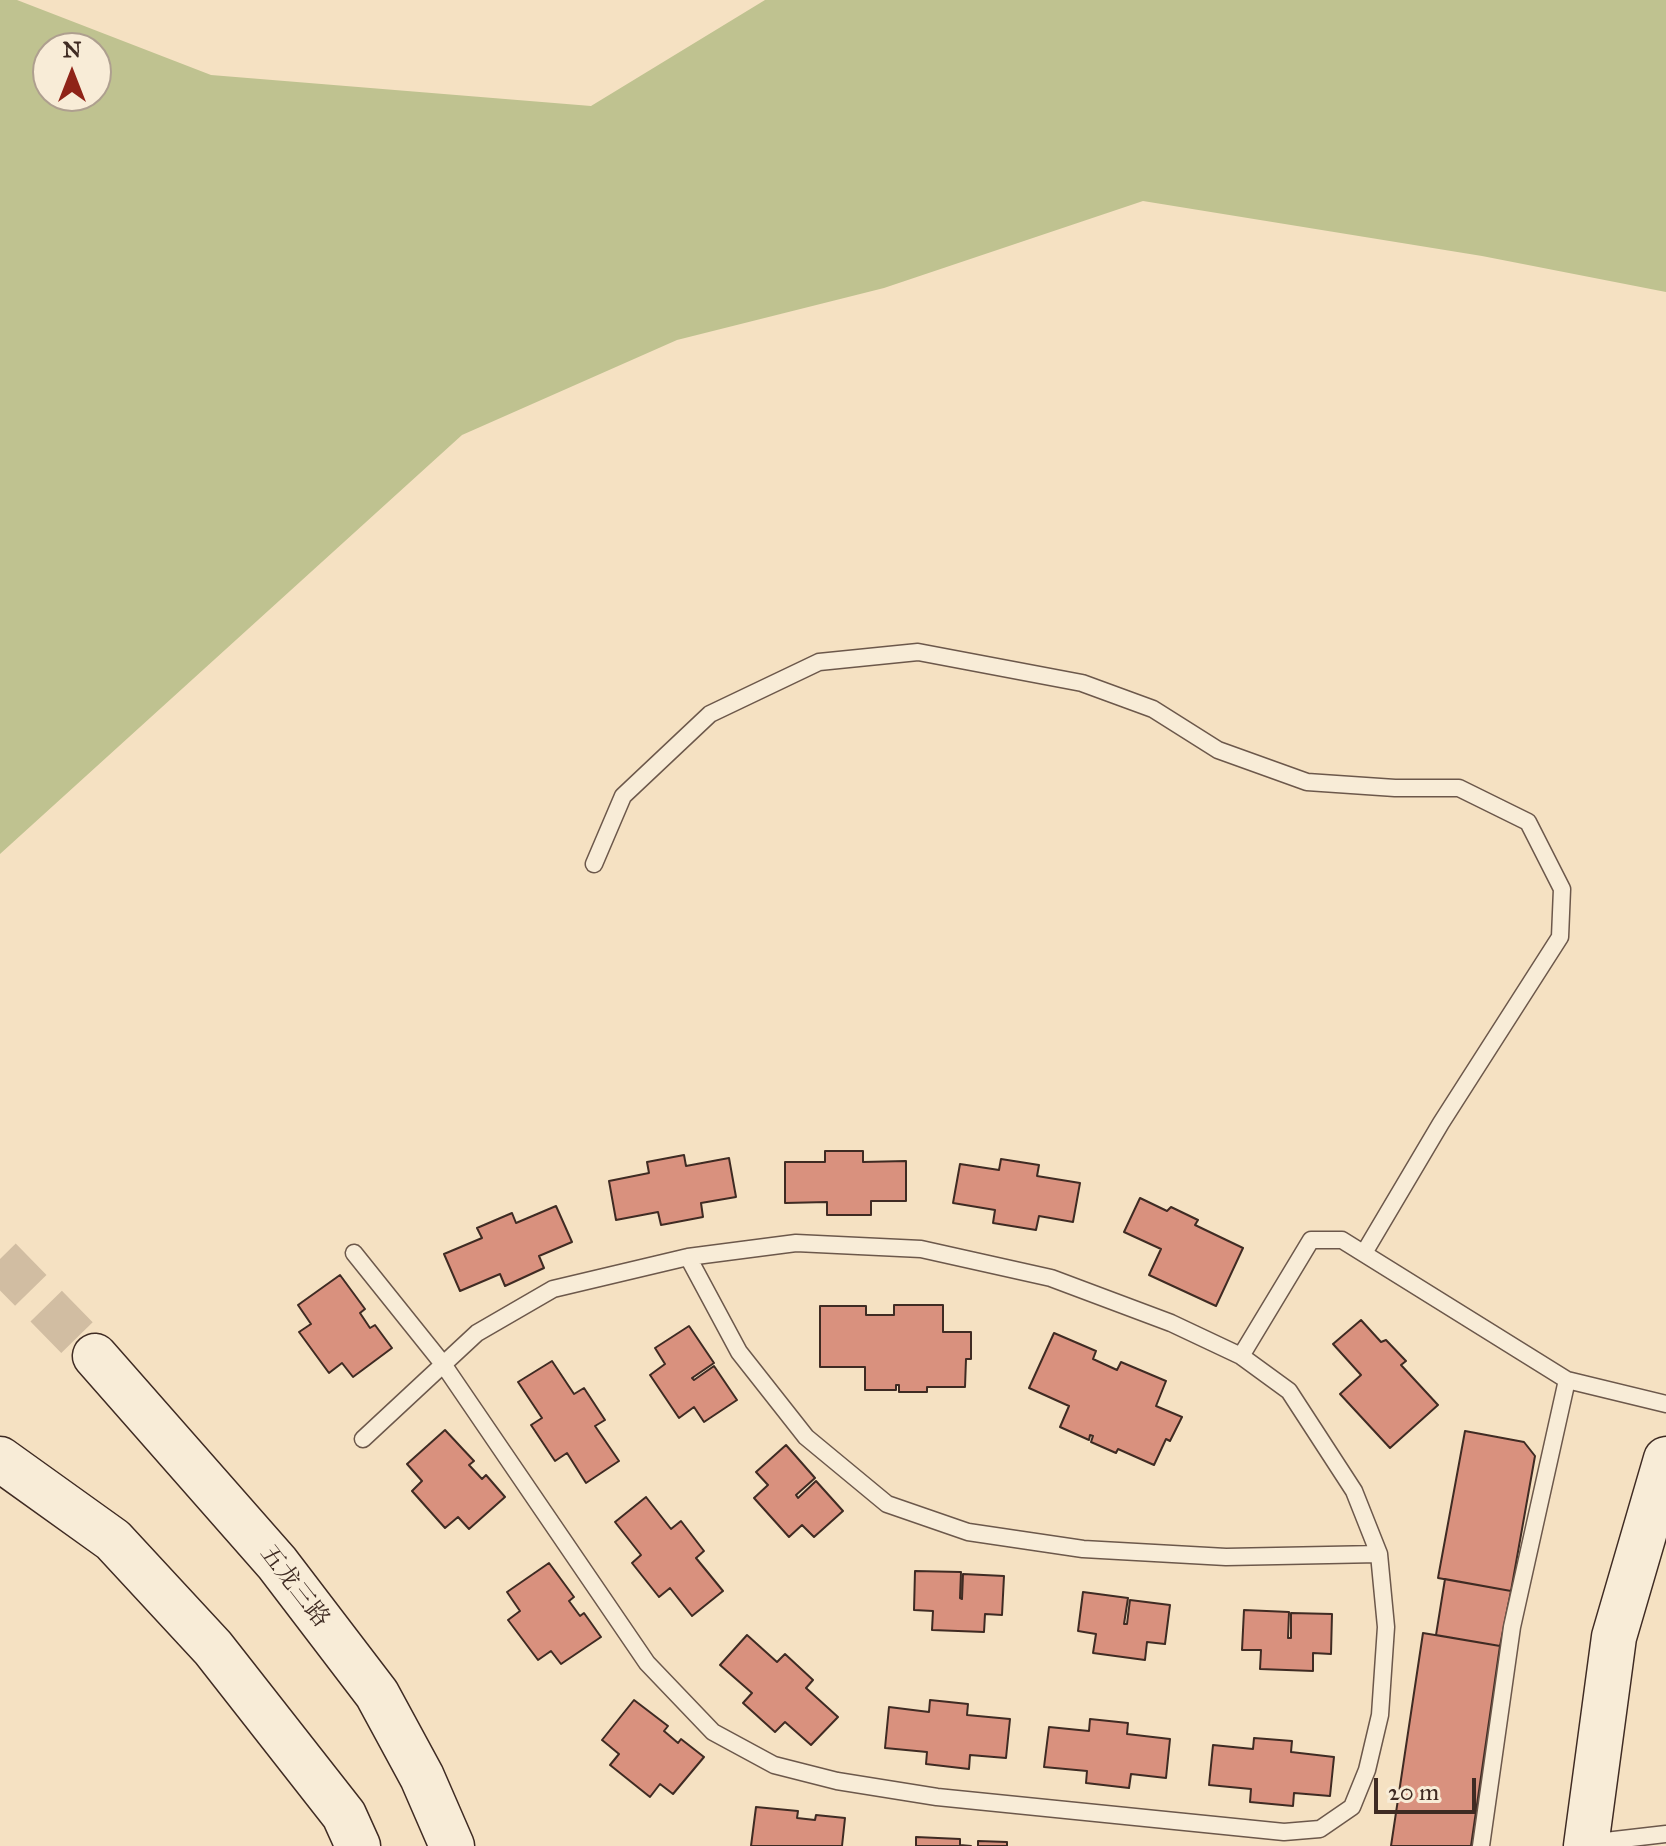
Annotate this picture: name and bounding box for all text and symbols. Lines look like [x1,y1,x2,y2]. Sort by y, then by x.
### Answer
north arrow [32,32,112,112]
text: N [63,36,81,63]
street label: 五龙三路 [253,1540,335,1634]
scale bar [1378,1762,1480,1812]
text: 20 m [1388,1777,1439,1807]

